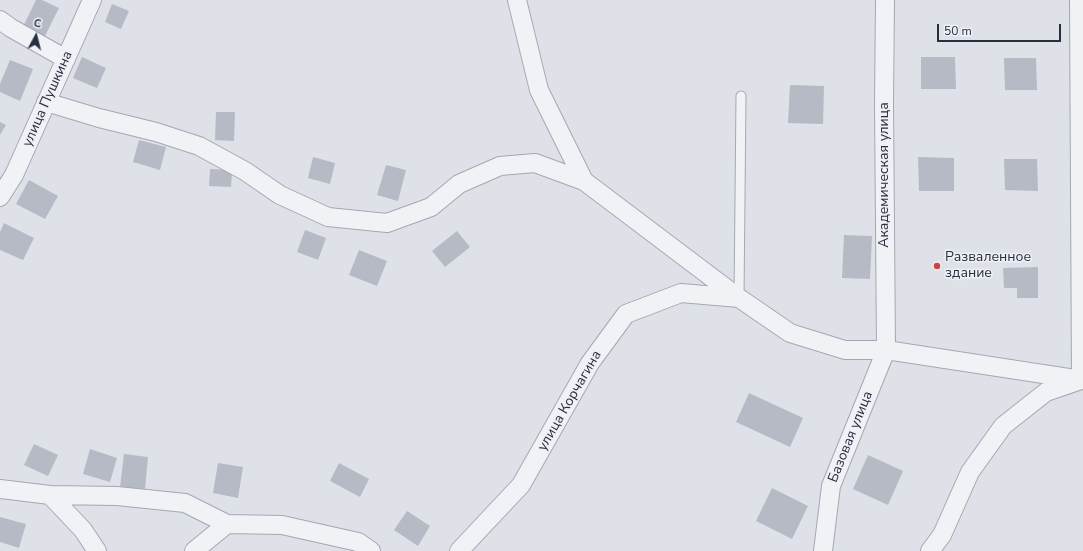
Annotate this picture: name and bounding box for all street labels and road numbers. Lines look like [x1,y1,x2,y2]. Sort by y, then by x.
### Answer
street label: улица Пушкина [19,49,77,149]
street label: Академическая улица [877,102,893,248]
street label: улица Корчагина [534,348,606,454]
street label: Базовая улица [825,389,877,485]

